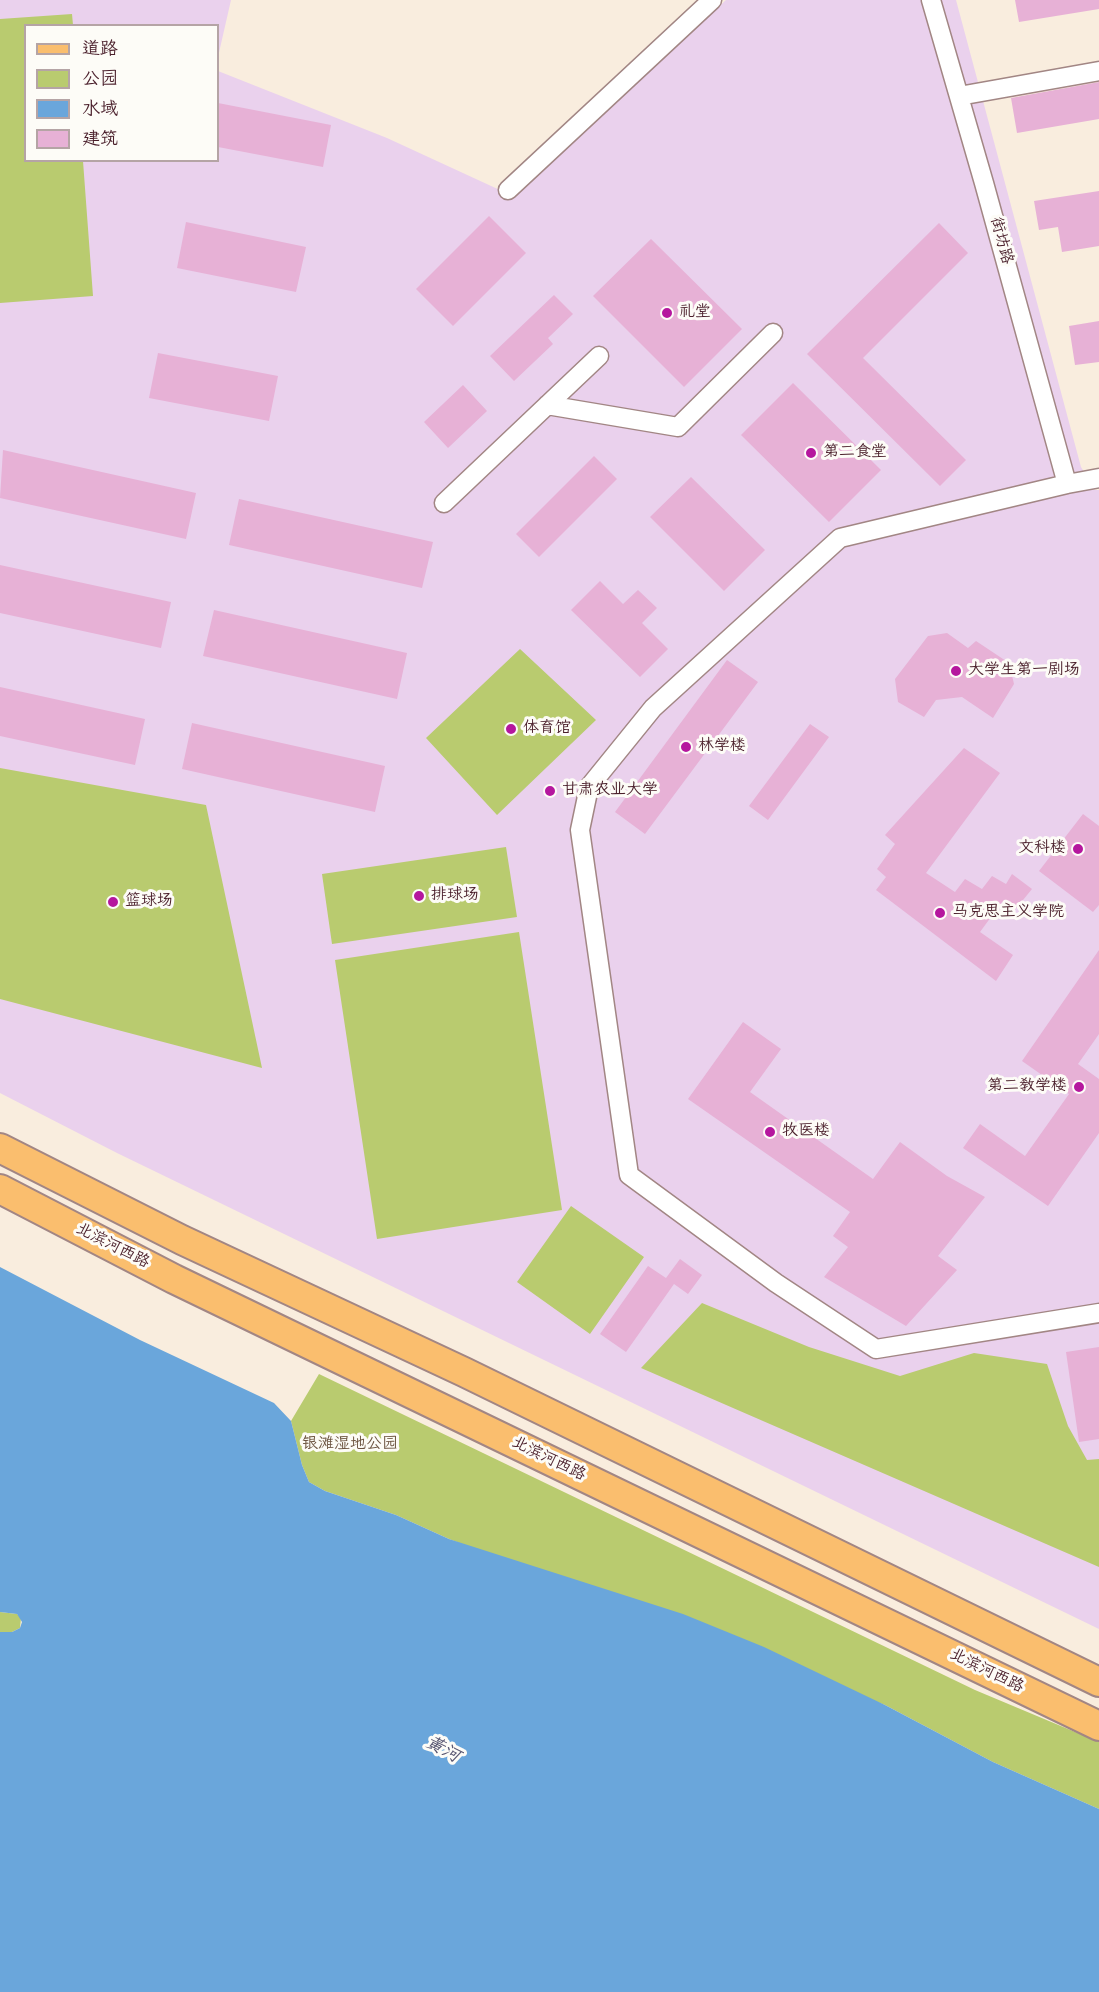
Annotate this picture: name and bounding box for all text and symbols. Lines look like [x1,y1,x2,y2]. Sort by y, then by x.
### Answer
legend [24,24,219,162]
text: 道路 [82,35,118,64]
text: 公园 [82,65,118,94]
text: 水域 [82,95,118,124]
text: 建筑 [82,125,118,154]
street label: 街坊路 [985,215,1015,267]
place label: 礼堂 [679,303,711,323]
marker: 礼堂 [660,306,674,320]
place label: 第二食堂 [823,443,887,463]
marker: 第二食堂 [804,446,818,460]
place label: 大学生第一剧场 [968,661,1080,681]
marker: 大学生第一剧场 [949,664,963,678]
place label: 体育馆 [523,719,571,739]
marker: 体育馆 [504,722,518,736]
place label: 林学楼 [698,737,746,757]
marker: 林学楼 [679,740,693,754]
place label: 甘肃农业大学 [562,781,658,801]
marker: 甘肃农业大学 [543,784,557,798]
place label: 文科楼 [1018,839,1066,859]
marker: 文科楼 [1071,842,1085,856]
place label: 排球场 [431,886,479,906]
marker: 排球场 [412,889,426,903]
place label: 篮球场 [125,892,173,912]
marker: 篮球场 [106,895,120,909]
place label: 马克思主义学院 [952,903,1064,923]
marker: 马克思主义学院 [933,906,947,920]
place label: 第二教学楼 [987,1077,1067,1097]
marker: 第二教学楼 [1072,1080,1086,1094]
place label: 牧医楼 [782,1122,830,1142]
marker: 牧医楼 [763,1125,777,1139]
street label: 北滨河西路 [72,1220,152,1274]
street label: 北滨河西路 [508,1434,588,1486]
park label: 银滩湿地公园 [302,1435,398,1455]
street label: 北滨河西路 [946,1646,1026,1698]
water label: 黄河 [421,1733,463,1769]

